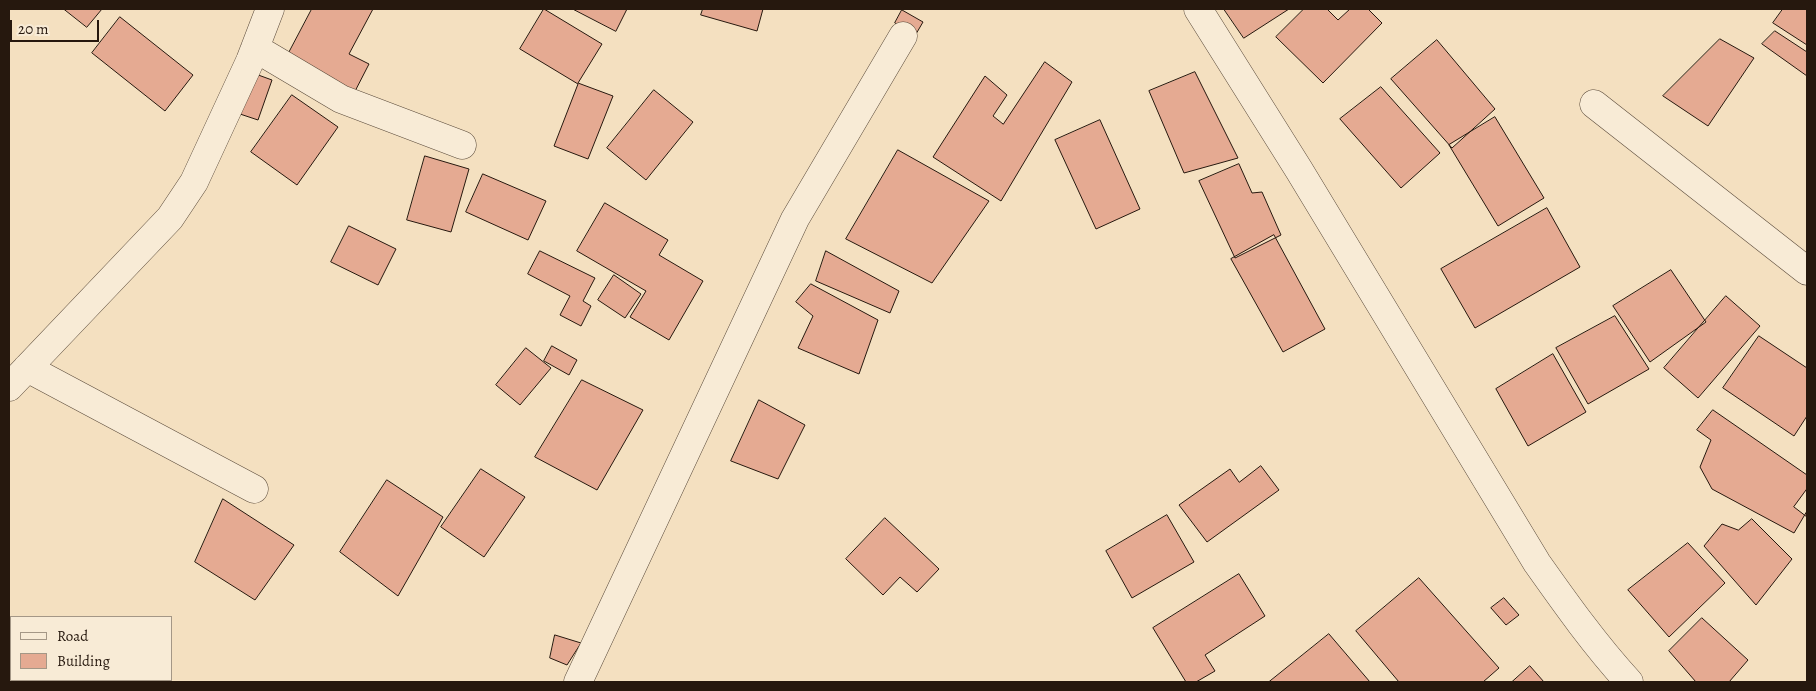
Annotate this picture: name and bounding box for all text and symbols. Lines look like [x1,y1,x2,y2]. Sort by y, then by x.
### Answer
scale bar [12,10,101,42]
text: 20 m [18,19,49,39]
legend [10,616,172,681]
text: Road [57,626,88,646]
text: Building [57,651,110,671]

